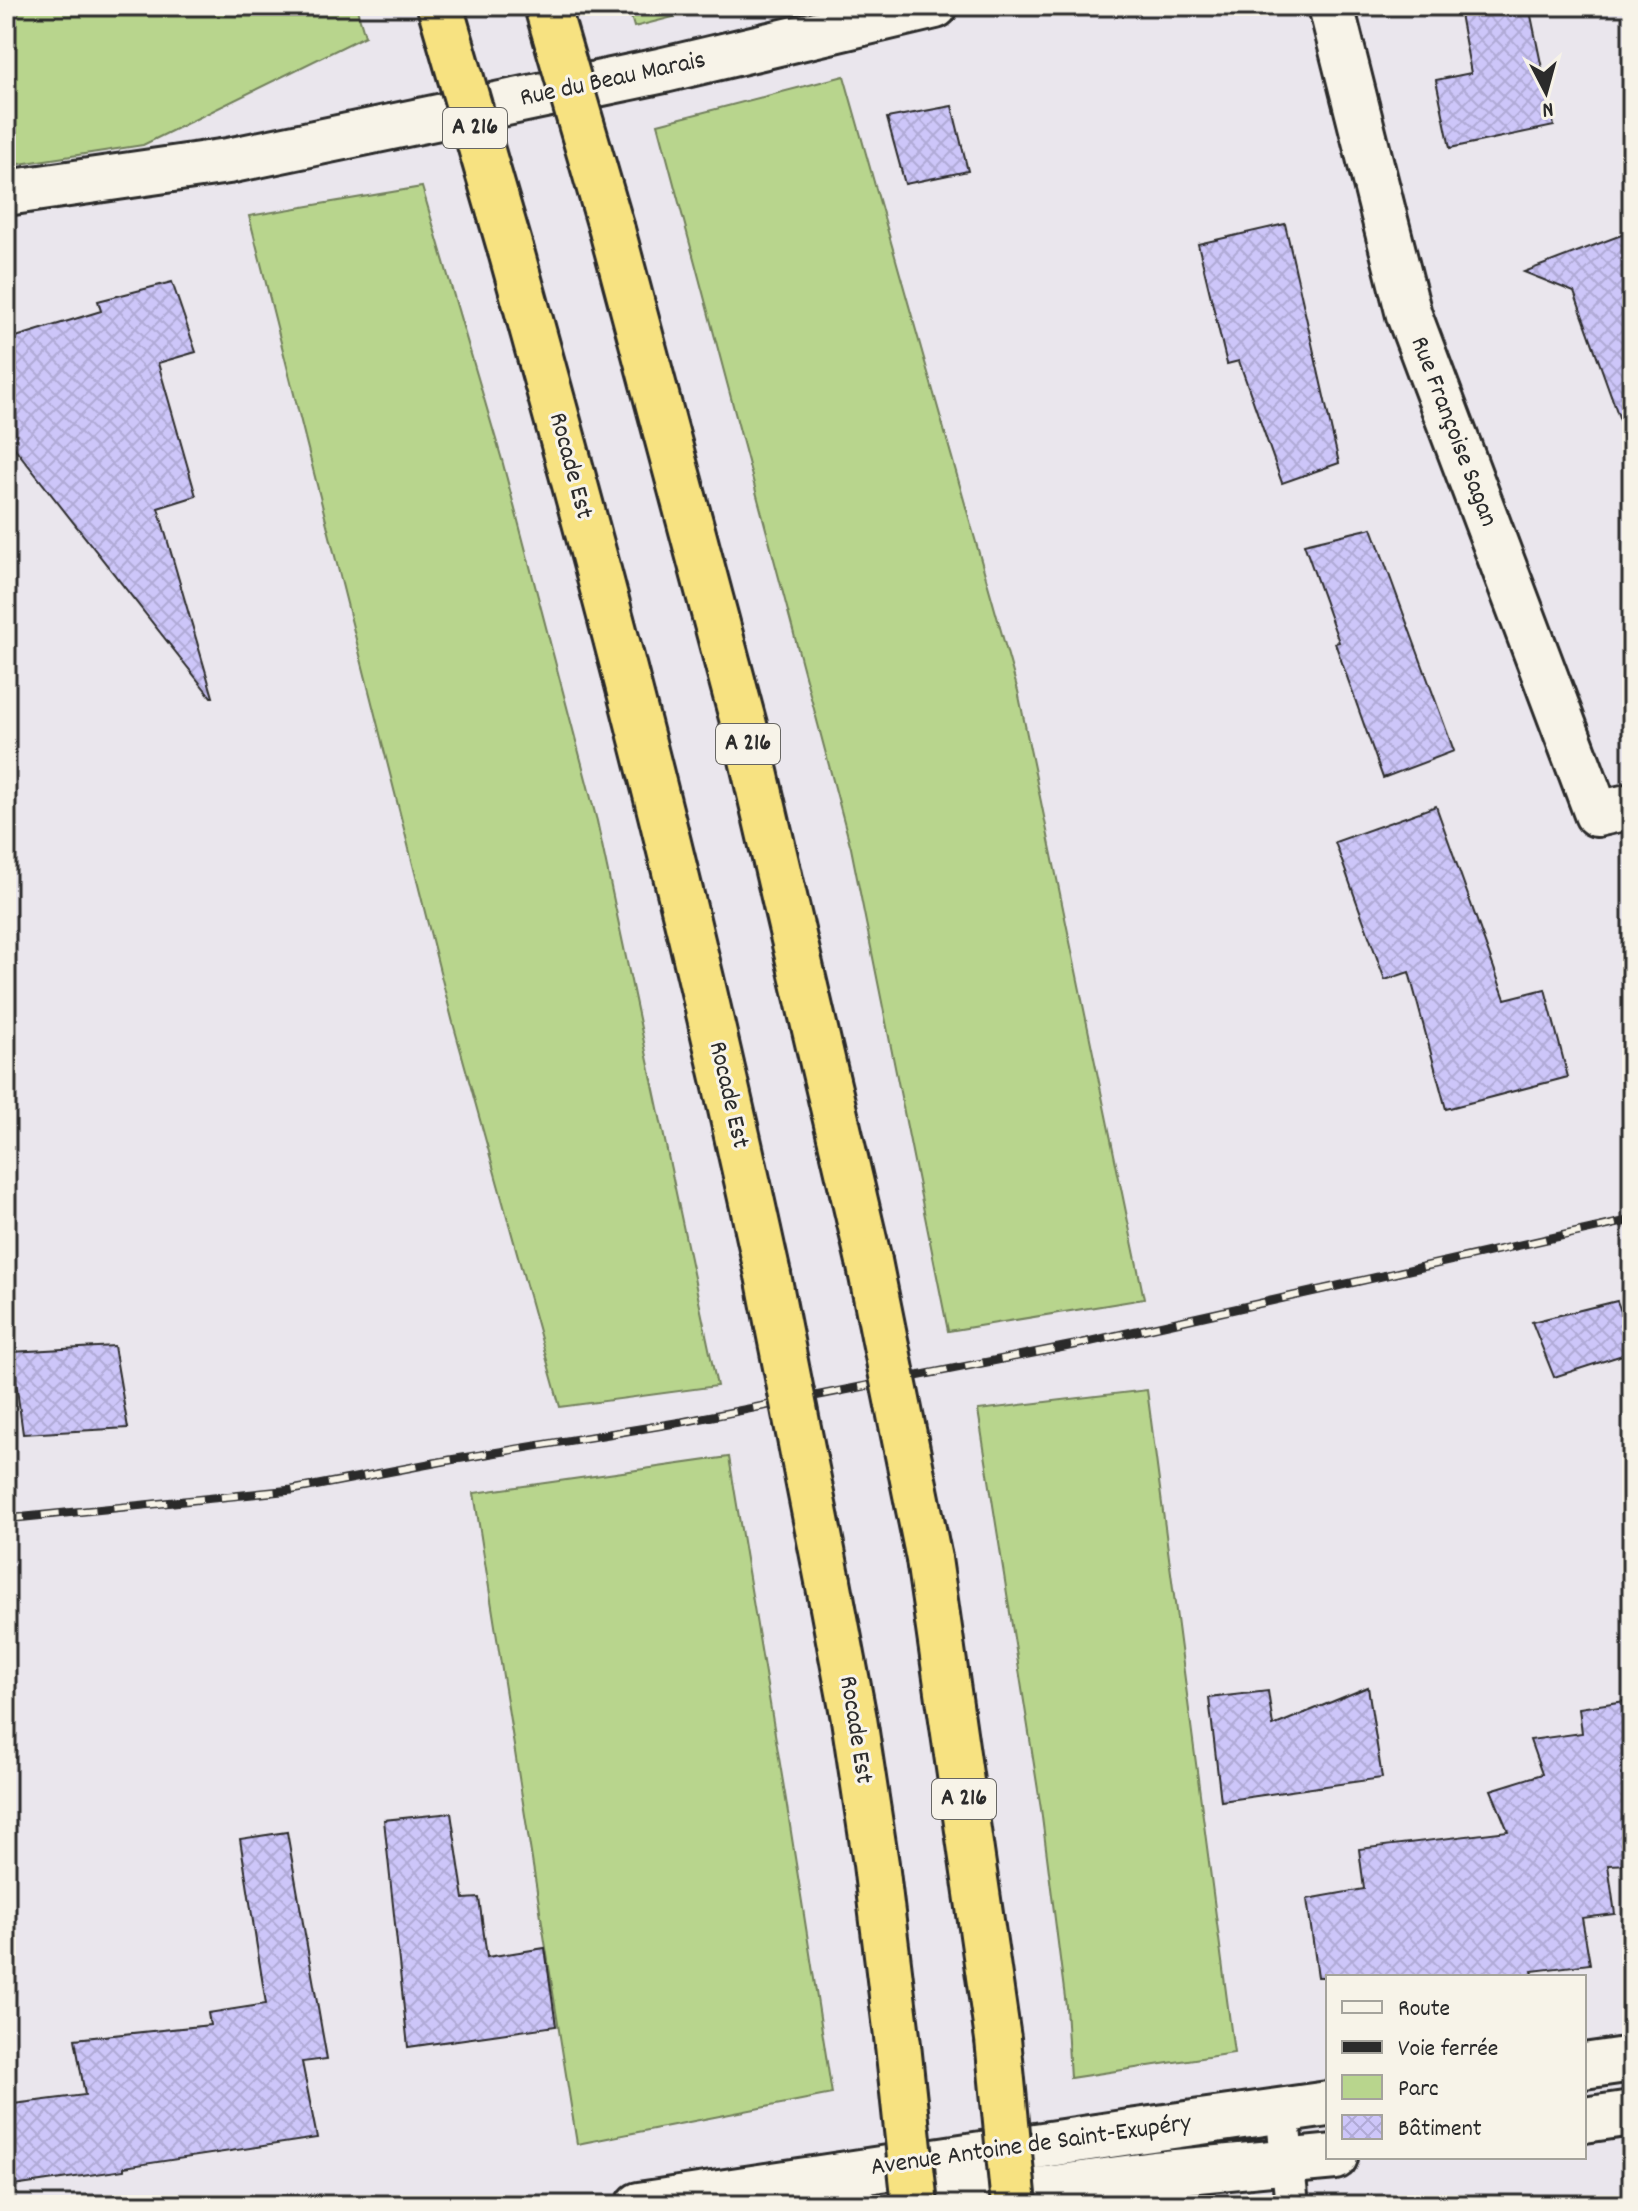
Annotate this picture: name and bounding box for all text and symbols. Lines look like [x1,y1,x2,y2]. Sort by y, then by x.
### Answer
street label: Rue du Beau Marais [517,42,709,118]
north arrow [1506,52,1586,132]
text: N [1541,92,1555,124]
road number: A 216 [443,108,507,148]
street label: Rue Françoise Sagan [1400,332,1506,532]
street label: Rocade Est [538,409,602,524]
road number: A 216 [716,724,780,764]
street label: Rocade Est [698,1038,758,1153]
street label: Rocade Est [828,1673,882,1787]
road number: A 216 [932,1779,996,1819]
legend [1326,1975,1586,2159]
text: Route [1398,1993,1450,2027]
text: Voie ferrée [1398,2033,1498,2067]
text: Parc [1398,2073,1439,2107]
street label: Avenue Antoine de Saint-Exupéry [868,2105,1194,2187]
text: Bâtiment [1398,2113,1482,2147]

